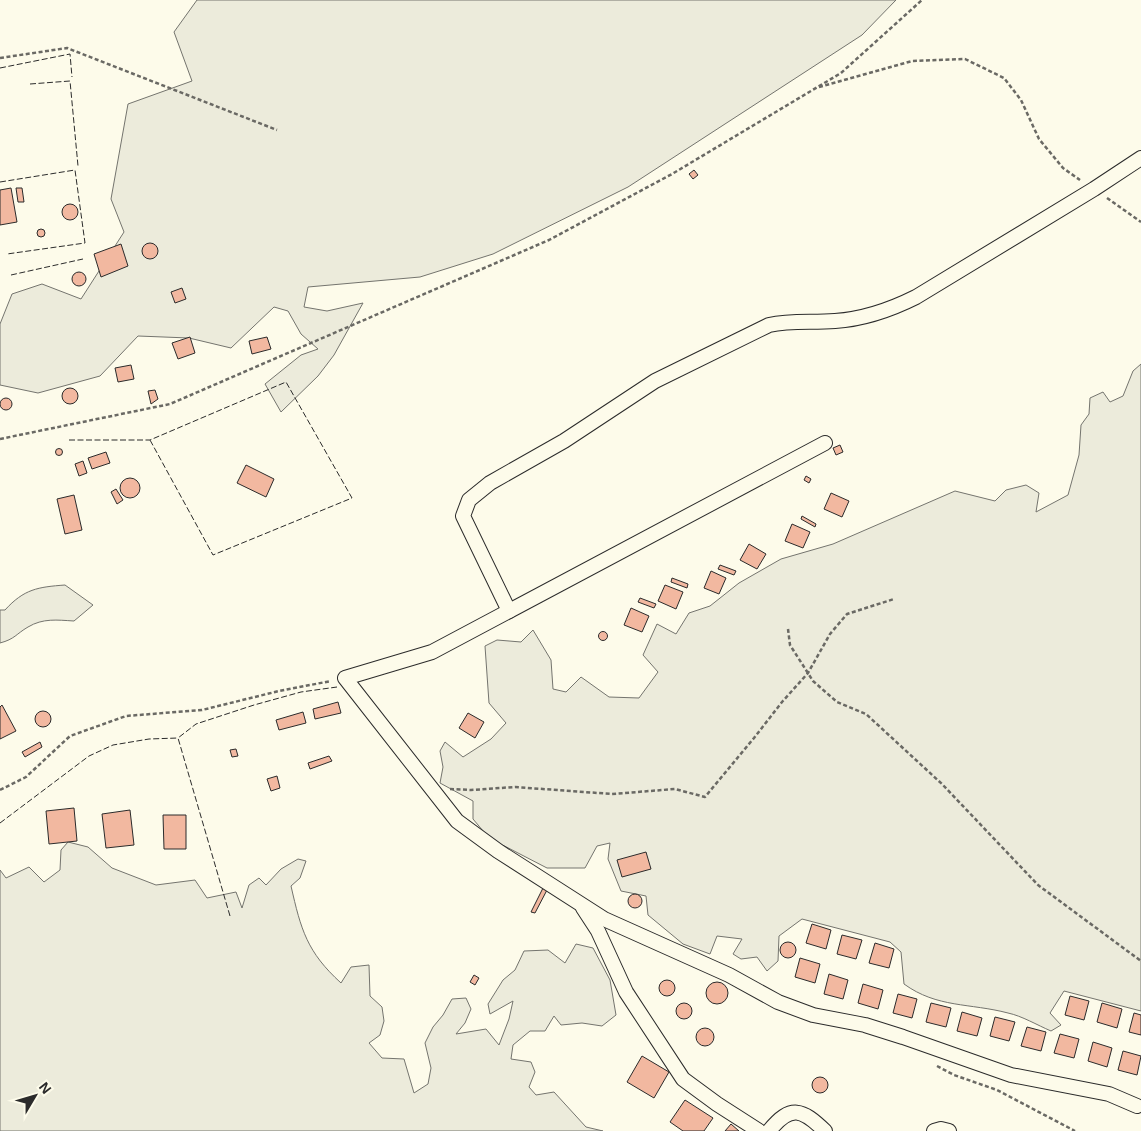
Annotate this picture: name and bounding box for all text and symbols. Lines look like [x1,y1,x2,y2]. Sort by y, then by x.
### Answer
north arrow [10,1071,60,1121]
text: N [36,1079,55,1097]

